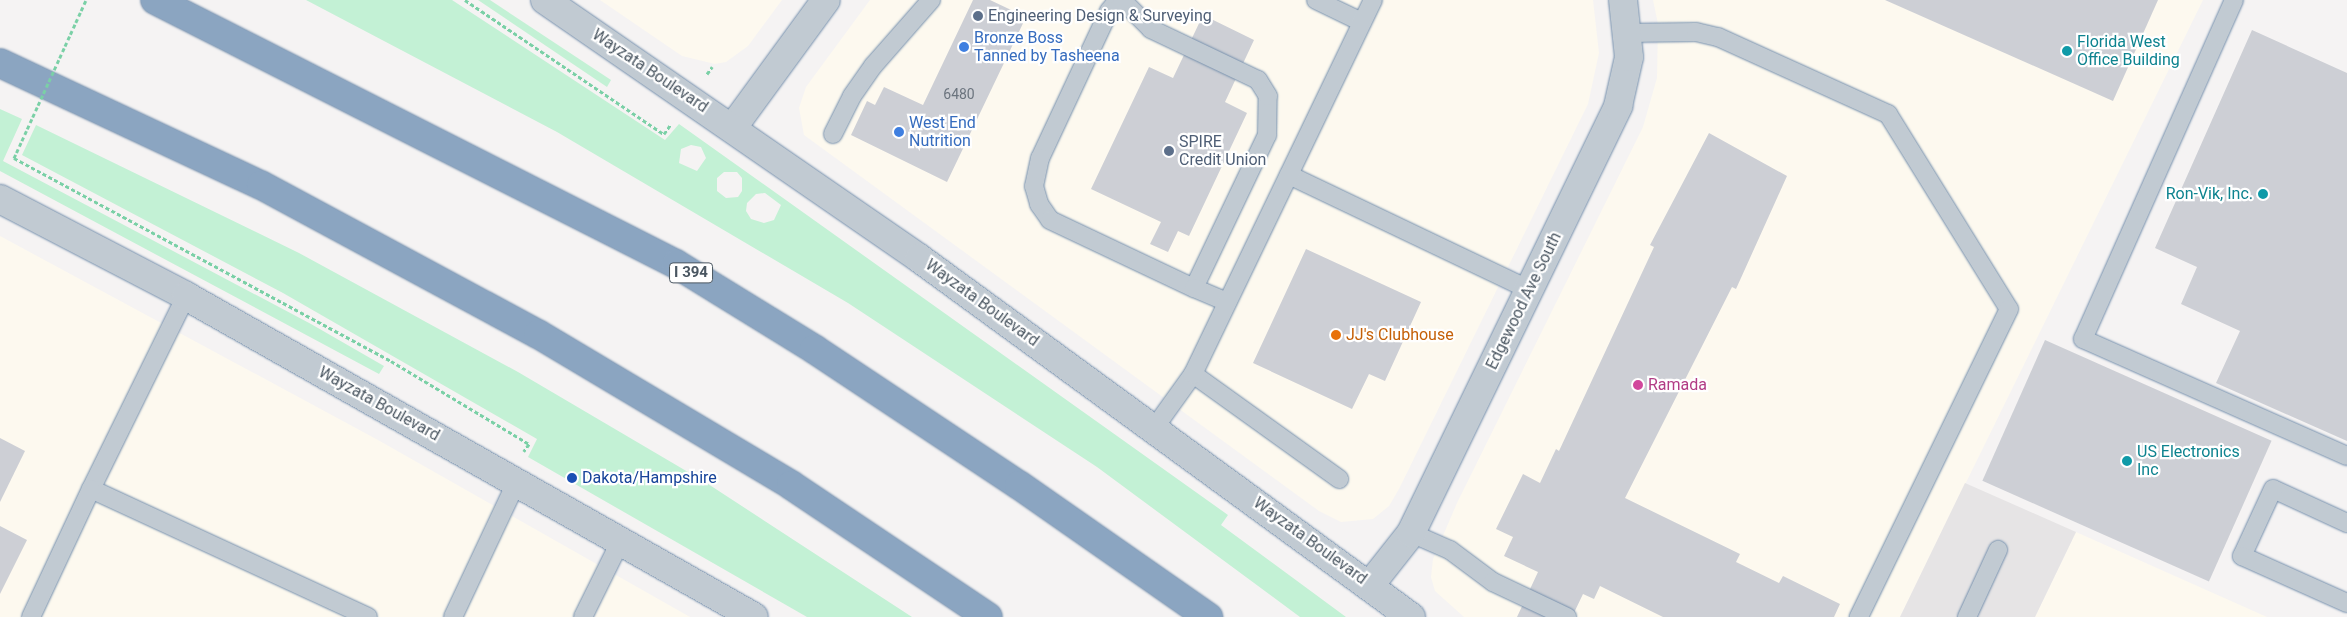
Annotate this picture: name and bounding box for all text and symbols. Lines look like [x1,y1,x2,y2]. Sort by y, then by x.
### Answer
place label: Engineering Design & Surveying [988,6,1212,26]
marker: Engineering Design & Surveying [972,10,984,22]
street label: Wayzata Boulevard [588,25,712,117]
place label: Bronze Boss Tanned by Tasheena [974,28,1120,66]
place label: Florida West Office Building [2077,32,2180,70]
marker: Bronze Boss Tanned by Tasheena [958,41,970,53]
marker: Florida West Office Building [2061,45,2073,57]
house number: 6480 [943,86,975,102]
place label: West End Nutrition [909,113,976,151]
marker: West End Nutrition [893,126,905,138]
place label: SPIRE Credit Union [1179,132,1266,170]
marker: SPIRE Credit Union [1163,145,1175,157]
place label: Ron-Vik, Inc. [2166,184,2253,204]
marker: Ron-Vik, Inc. [2257,188,2269,200]
street label: Edgewood Ave South [1482,229,1566,373]
street label: Wayzata Boulevard [922,255,1042,351]
road number: I 394 [668,260,714,286]
place label: JJ's Clubhouse [1346,325,1454,345]
marker: JJ's Clubhouse [1330,329,1342,341]
street label: Wayzata Boulevard [315,363,443,445]
place label: Ramada [1648,375,1707,395]
marker: Ramada [1632,379,1644,391]
place label: US Electronics Inc [2137,442,2240,480]
marker: US Electronics Inc [2121,455,2133,467]
place label: Dakota/Hampshire [582,468,717,488]
marker: Dakota/Hampshire [566,472,578,484]
street label: Wayzata Boulevard [1250,493,1370,589]

